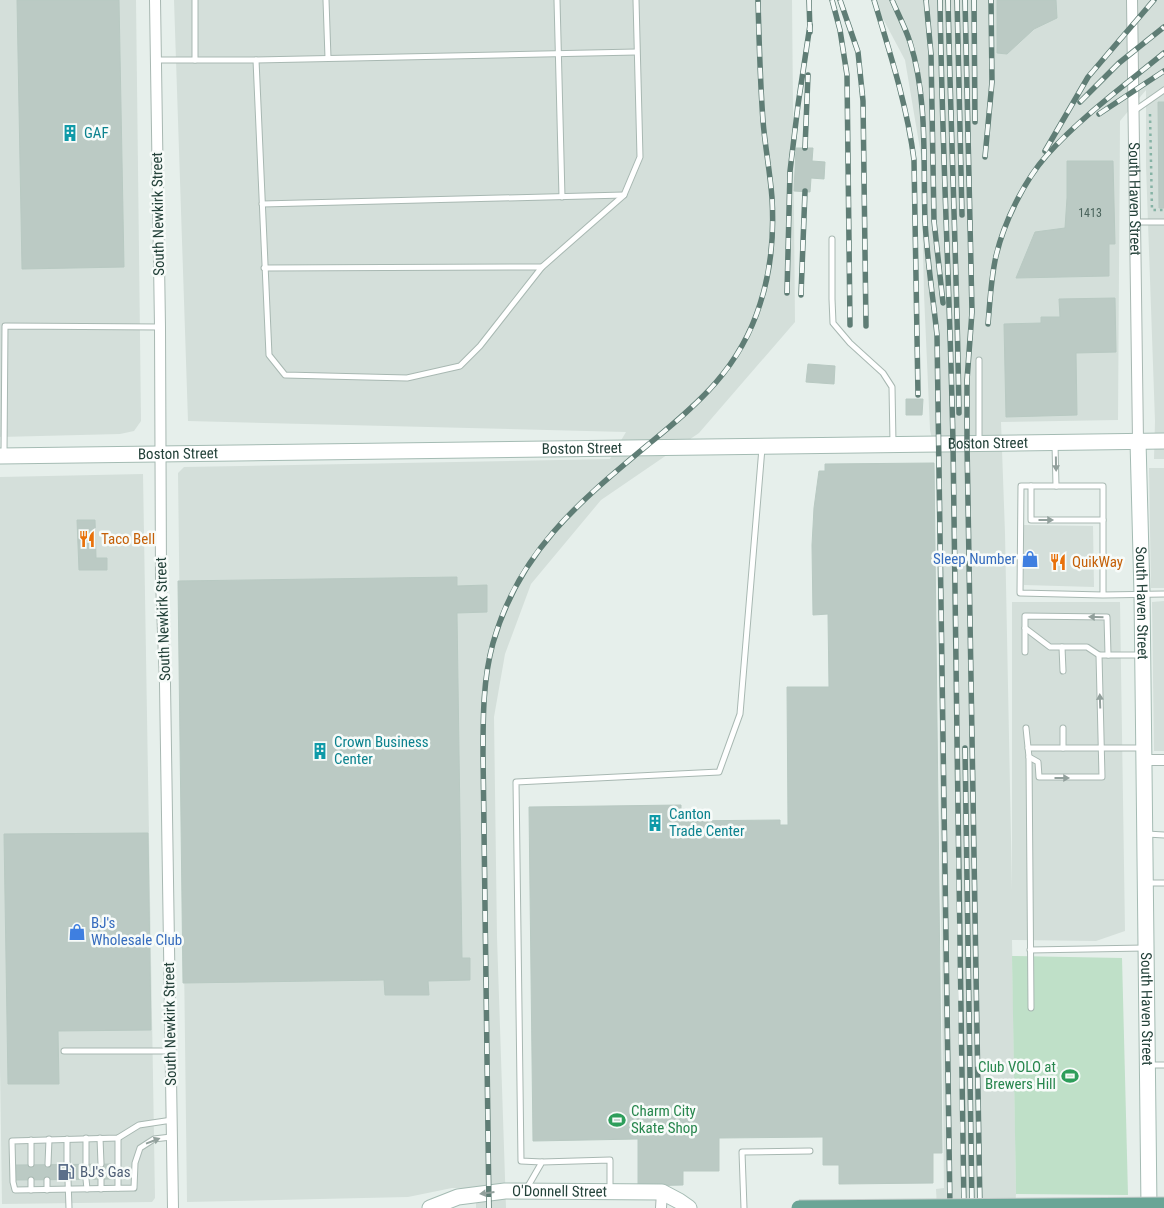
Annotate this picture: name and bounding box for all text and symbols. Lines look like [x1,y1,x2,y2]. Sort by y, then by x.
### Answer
building icon: GAF [60,123,80,143]
place label: GAF [84,124,109,142]
street label: South Haven Street [1125,142,1144,256]
street label: South Newkirk Street [148,152,168,276]
house number: 1413 [1078,206,1102,220]
street label: Boston Street [948,434,1028,453]
street label: Boston Street [542,439,622,458]
street label: Boston Street [138,444,218,463]
one-way arrow [1052,456,1060,472]
one-way arrow [1039,516,1055,524]
restaurant icon: Taco Bell [77,529,97,549]
place label: Taco Bell [101,530,155,548]
street label: South Haven Street [1132,546,1152,660]
shop icon: Sleep Number [1020,549,1040,569]
place label: Sleep Number [933,550,1016,568]
restaurant icon: QuikWay [1048,552,1068,572]
place label: QuikWay [1072,553,1123,571]
street label: South Newkirk Street [152,557,174,681]
one-way arrow [1088,613,1104,621]
one-way arrow [1096,693,1104,709]
place label: Crown Business Center [334,733,429,768]
building icon: Crown Business Center [310,741,330,761]
one-way arrow [1054,774,1070,782]
place label: Canton Trade Center [669,805,745,840]
building icon: Canton Trade Center [645,813,665,833]
place label: BJ's Wholesale Club [91,914,182,949]
shop icon: BJ's Wholesale Club [67,922,87,942]
street label: South Haven Street [1137,952,1156,1066]
street label: South Newkirk Street [160,962,180,1086]
place label: Club VOLO at Brewers Hill [978,1058,1056,1093]
sports icon: Club VOLO at Brewers Hill [1060,1066,1080,1086]
place label: Charm City Skate Shop [631,1102,698,1137]
sports icon: Charm City Skate Shop [607,1110,627,1130]
one-way arrow [146,1137,160,1145]
fuel station icon: BJ's Gas [56,1162,76,1182]
place label: BJ's Gas [80,1163,131,1181]
street label: O'Donnell Street [512,1182,607,1201]
one-way arrow [479,1189,495,1197]

